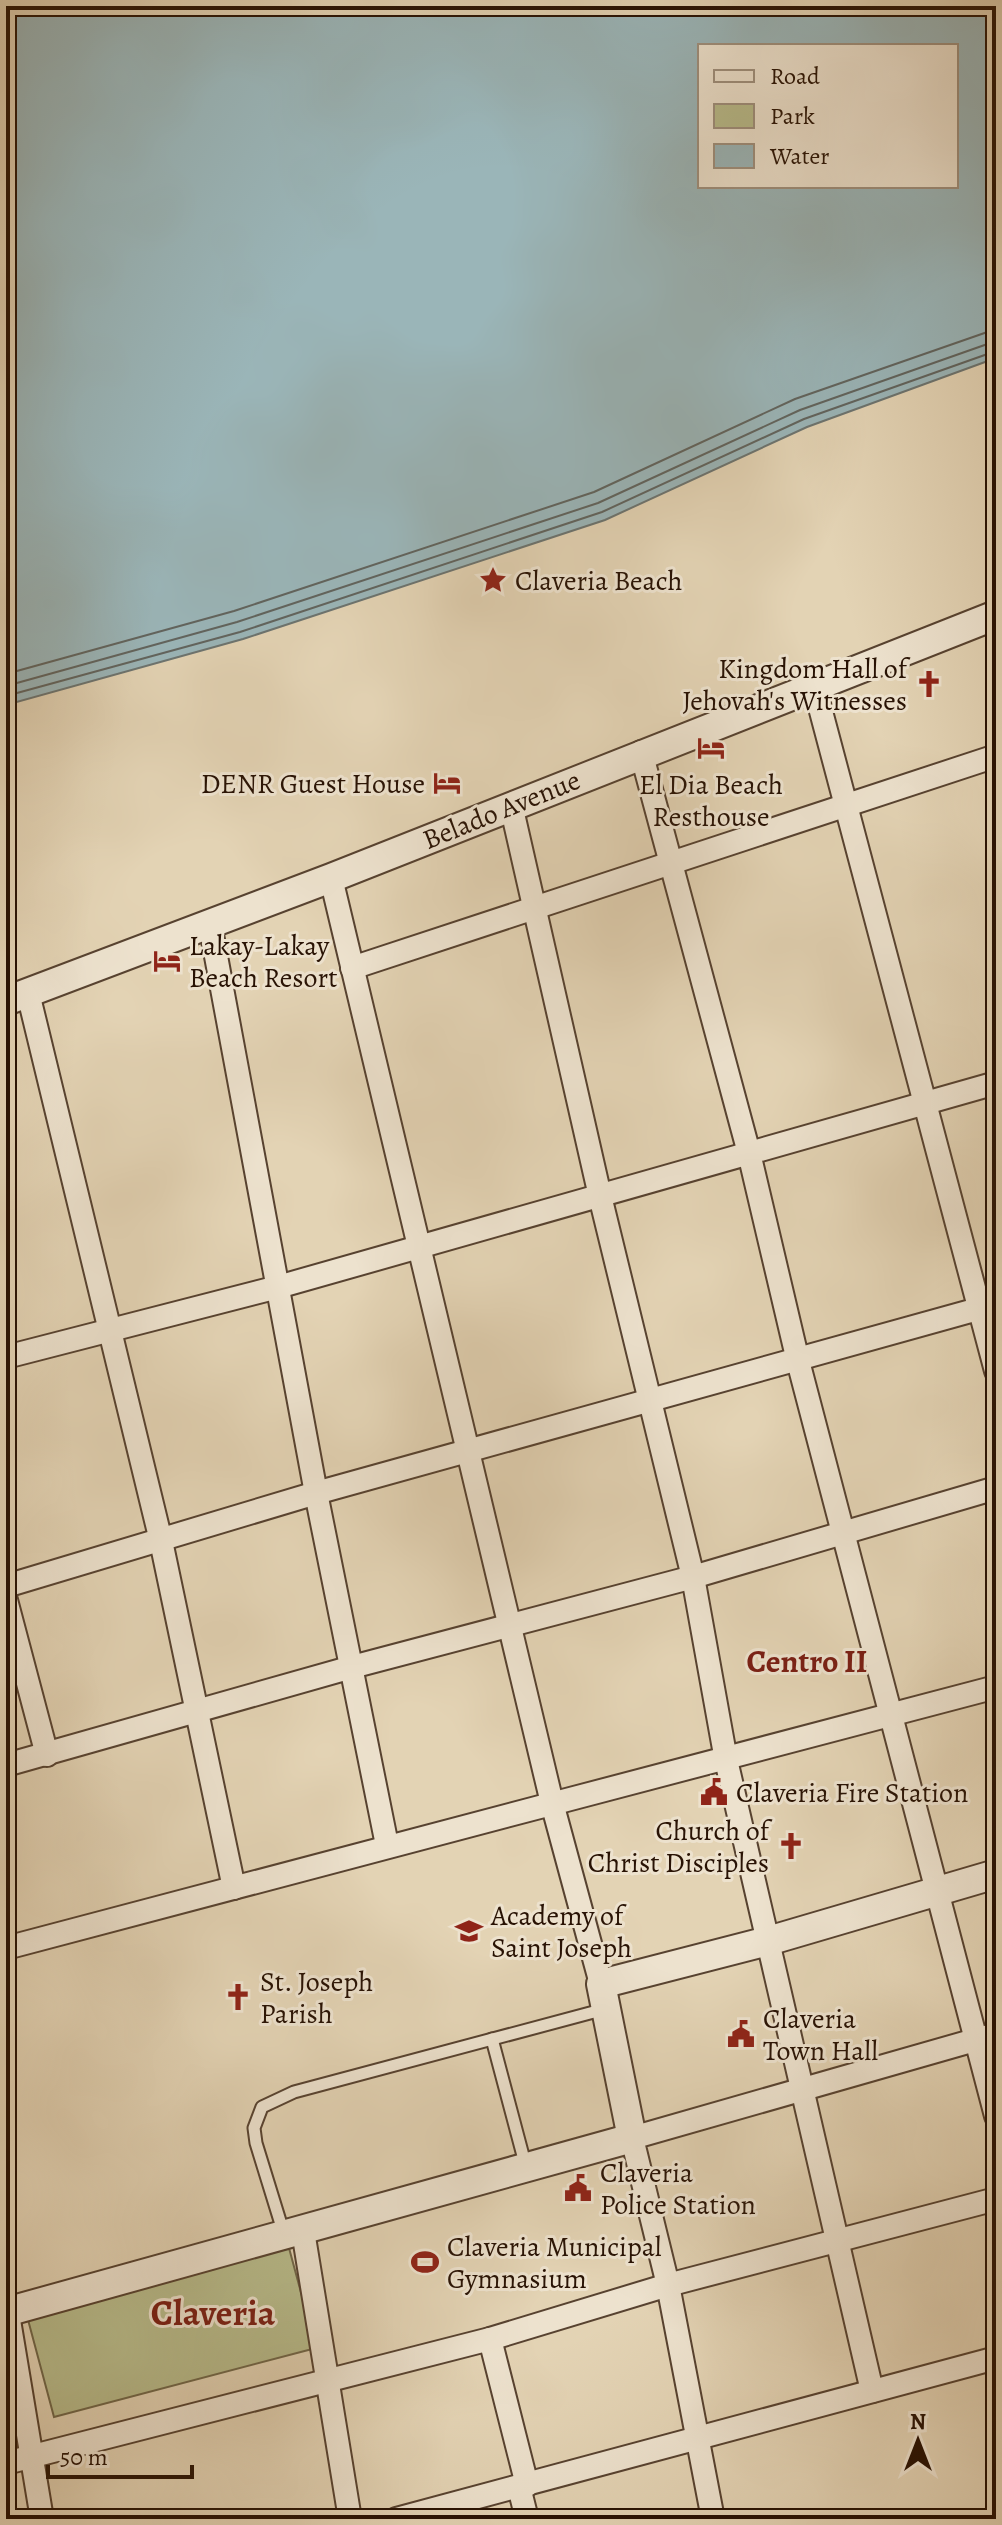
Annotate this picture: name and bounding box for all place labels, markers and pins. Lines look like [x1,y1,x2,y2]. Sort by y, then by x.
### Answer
place label: Claveria Beach [515,562,683,600]
place icon: Claveria Beach [478,565,508,595]
place label: Kingdom Hall of Jehovah's Witnesses [682,650,911,720]
church icon: Kingdom Hall of Jehovah's Witnesses [914,669,944,699]
hotel icon: El Dia Beach Resthouse [696,733,726,763]
place label: DENR Guest House [201,765,425,803]
place label: El Dia Beach Resthouse [639,766,783,836]
hotel icon: DENR Guest House [432,768,462,798]
place label: Lakay-Lakay Beach Resort [189,927,337,997]
hotel icon: Lakay-Lakay Beach Resort [152,946,182,976]
place label: Claveria Fire Station [736,1774,968,1812]
public building icon: Claveria Fire Station [699,1777,729,1807]
place label: Church of Christ Disciples [588,1812,773,1882]
church icon: Church of Christ Disciples [776,1831,806,1861]
place label: Academy of Saint Joseph [490,1897,632,1967]
school or university icon: Academy of Saint Joseph [454,1916,484,1946]
place label: St. Joseph Parish [260,1963,373,2033]
church icon: St. Joseph Parish [223,1982,253,2012]
place label: Claveria Town Hall [763,2000,878,2070]
public building icon: Claveria Town Hall [726,2019,756,2049]
place label: Claveria Police Station [600,2154,756,2224]
public building icon: Claveria Police Station [563,2173,593,2203]
place label: Claveria Municipal Gymnasium [447,2228,662,2298]
sports icon: Claveria Municipal Gymnasium [410,2247,440,2277]

